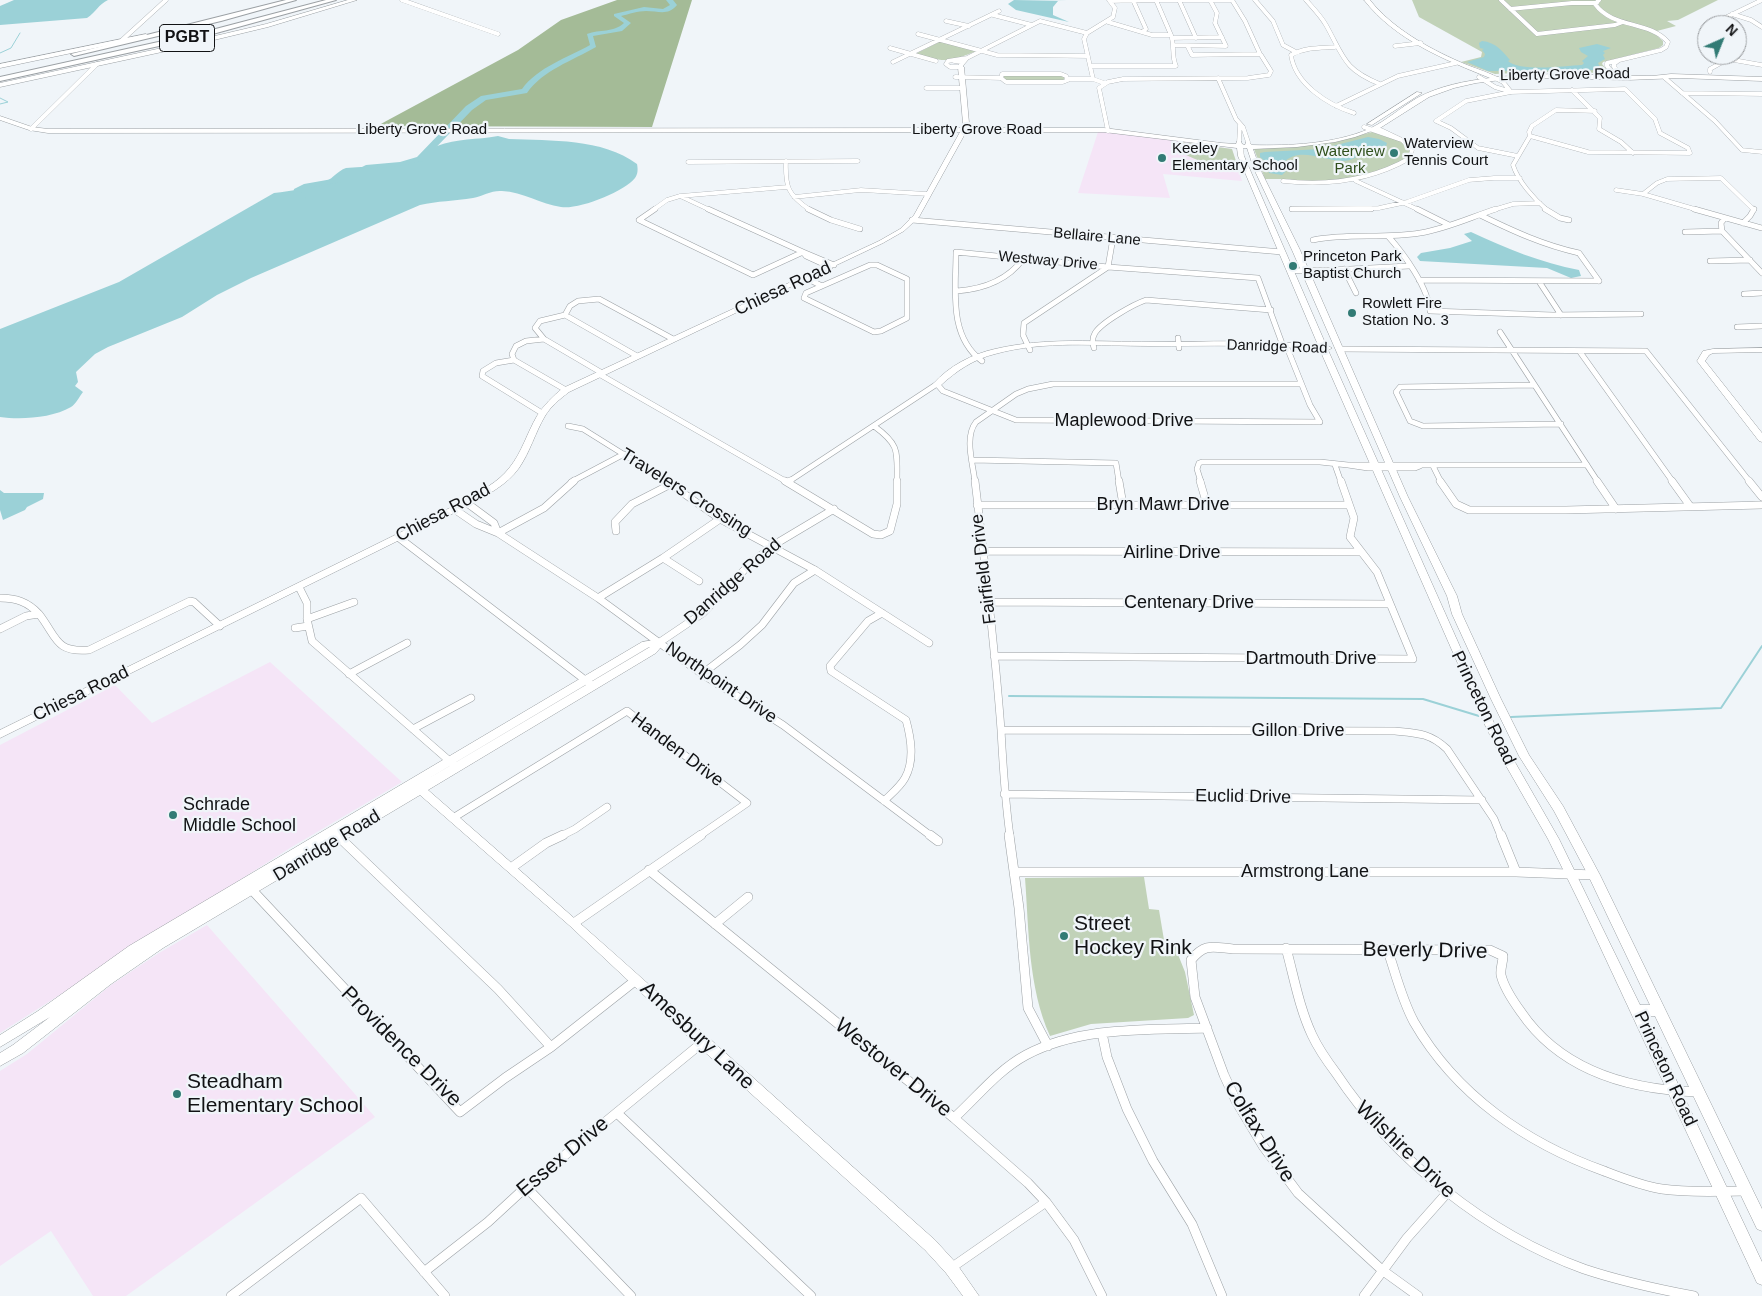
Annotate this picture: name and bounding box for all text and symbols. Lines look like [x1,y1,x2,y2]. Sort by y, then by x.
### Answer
north arrow [1697,15,1747,65]
text: N [1723,21,1741,39]
road number: PGBT [160,24,214,52]
street label: Liberty Grove Road [1500,65,1630,85]
street label: Liberty Grove Road [357,121,487,139]
street label: Liberty Grove Road [912,121,1042,139]
place label: Waterview Tennis Court [1404,135,1488,170]
place label: Keeley Elementary School [1172,140,1298,175]
park label: Waterview Park [1315,143,1385,178]
marker: Waterview Tennis Court [1388,147,1400,159]
marker: Keeley Elementary School [1156,152,1168,164]
street label: Bellaire Lane [1053,224,1141,250]
street label: Westway Drive [998,248,1098,274]
place label: Princeton Park Baptist Church [1303,248,1401,283]
street label: Chiesa Road [731,257,835,321]
marker: Princeton Park Baptist Church [1287,260,1299,272]
place label: Rowlett Fire Station No. 3 [1362,295,1449,330]
marker: Rowlett Fire Station No. 3 [1346,307,1358,319]
street label: Danridge Road [1226,336,1328,358]
street label: Maplewood Drive [1054,410,1194,432]
street label: Travelers Crossing [617,444,755,542]
street label: Chiesa Road [392,479,494,547]
street label: Bryn Mawr Drive [1096,494,1230,516]
street label: Fairfield Drive [967,513,1001,625]
street label: Danridge Road [680,534,786,630]
street label: Airline Drive [1123,542,1221,564]
street label: Centenary Drive [1124,592,1254,614]
street label: Northpoint Drive [661,638,781,728]
street label: Dartmouth Drive [1245,648,1377,670]
street label: Princeton Road [1446,648,1520,768]
street label: Chiesa Road [30,661,132,727]
street label: Handen Drive [627,708,727,792]
street label: Gillon Drive [1251,720,1345,742]
street label: Euclid Drive [1195,785,1291,809]
place label: Schrade Middle School [183,794,296,836]
street label: Danridge Road [270,806,384,886]
marker: Schrade Middle School [167,809,179,821]
street label: Armstrong Lane [1241,861,1369,883]
place label: Street Hockey Rink [1074,911,1192,961]
marker: Street Hockey Rink [1058,930,1070,942]
street label: Beverly Drive [1362,937,1488,965]
street label: Amesbury Lane [635,977,759,1095]
street label: Providence Drive [336,982,466,1112]
street label: Princeton Road [1629,1008,1701,1130]
street label: Westover Drive [829,1013,957,1123]
place label: Steadham Elementary School [187,1069,363,1119]
street label: Colfax Drive [1218,1077,1300,1187]
marker: Steadham Elementary School [171,1088,183,1100]
street label: Wilshire Drive [1350,1096,1460,1204]
street label: Essex Drive [512,1111,614,1203]

